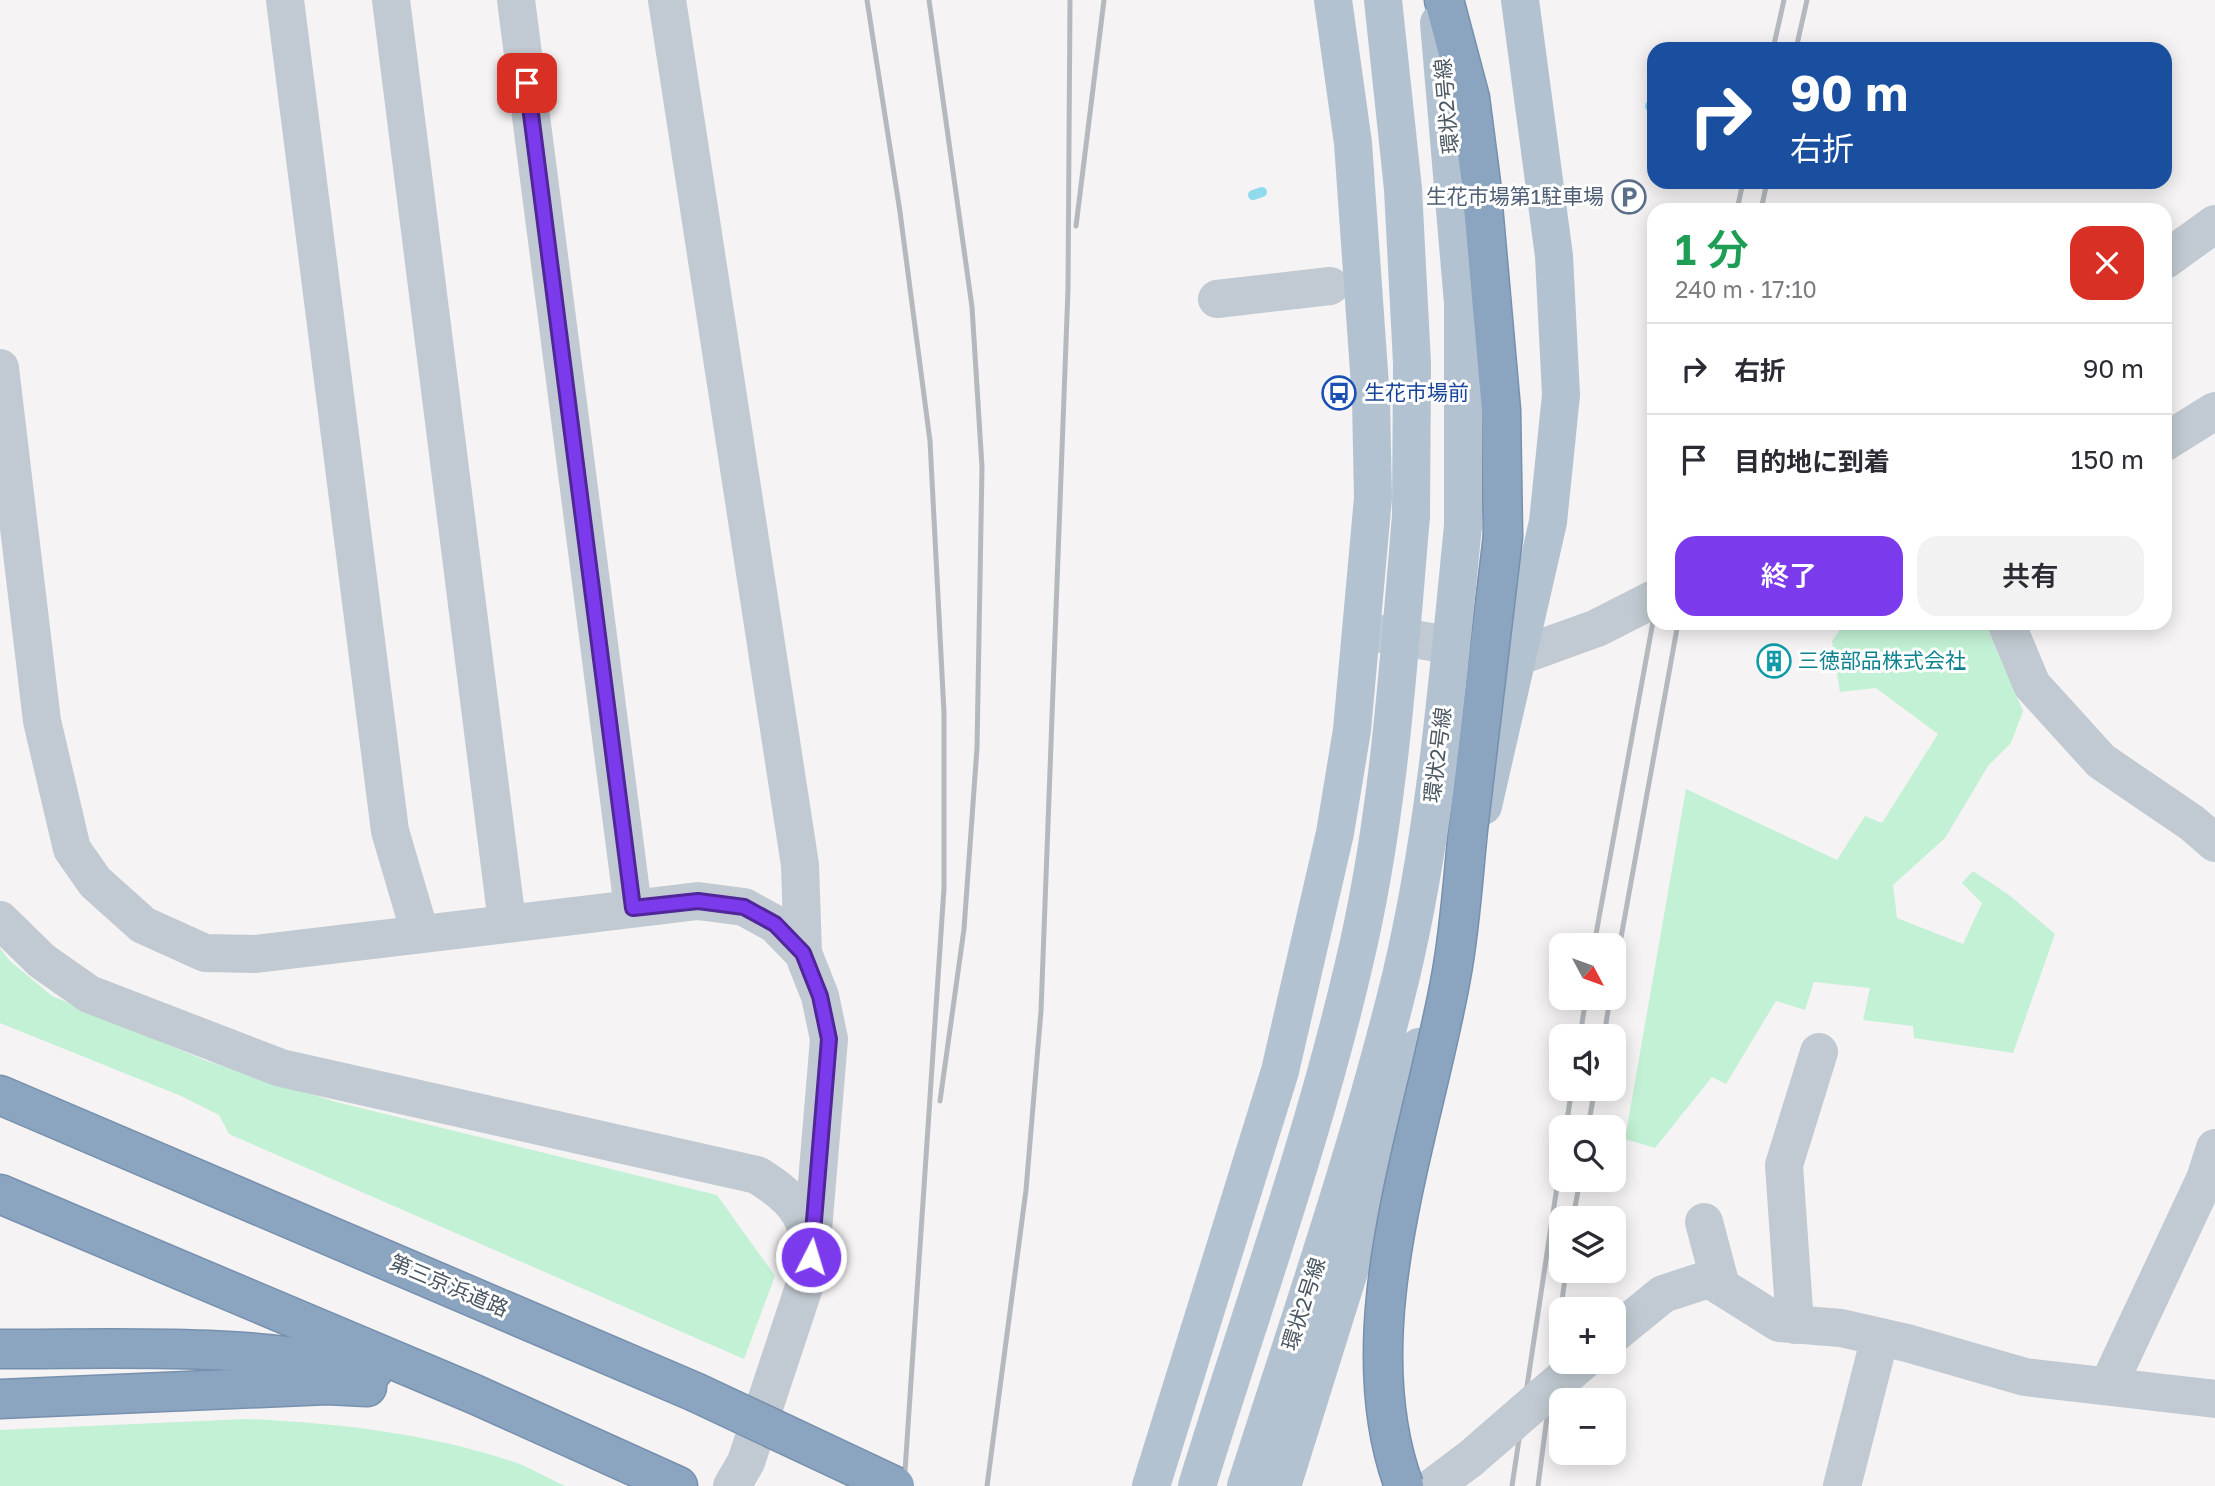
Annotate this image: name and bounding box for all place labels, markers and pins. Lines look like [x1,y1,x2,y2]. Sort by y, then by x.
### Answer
pin [497,53,557,113]
parking icon: 生花市場第1駐車場 [1610,178,1648,216]
place label: 生花市場第1駐車場 [1426,183,1604,209]
bus stop icon: 生花市場前 [1320,374,1358,412]
place label: 生花市場前 [1364,379,1469,405]
building icon: 三徳部品株式会社 [1755,642,1793,680]
place label: 三徳部品株式会社 [1798,647,1966,673]

